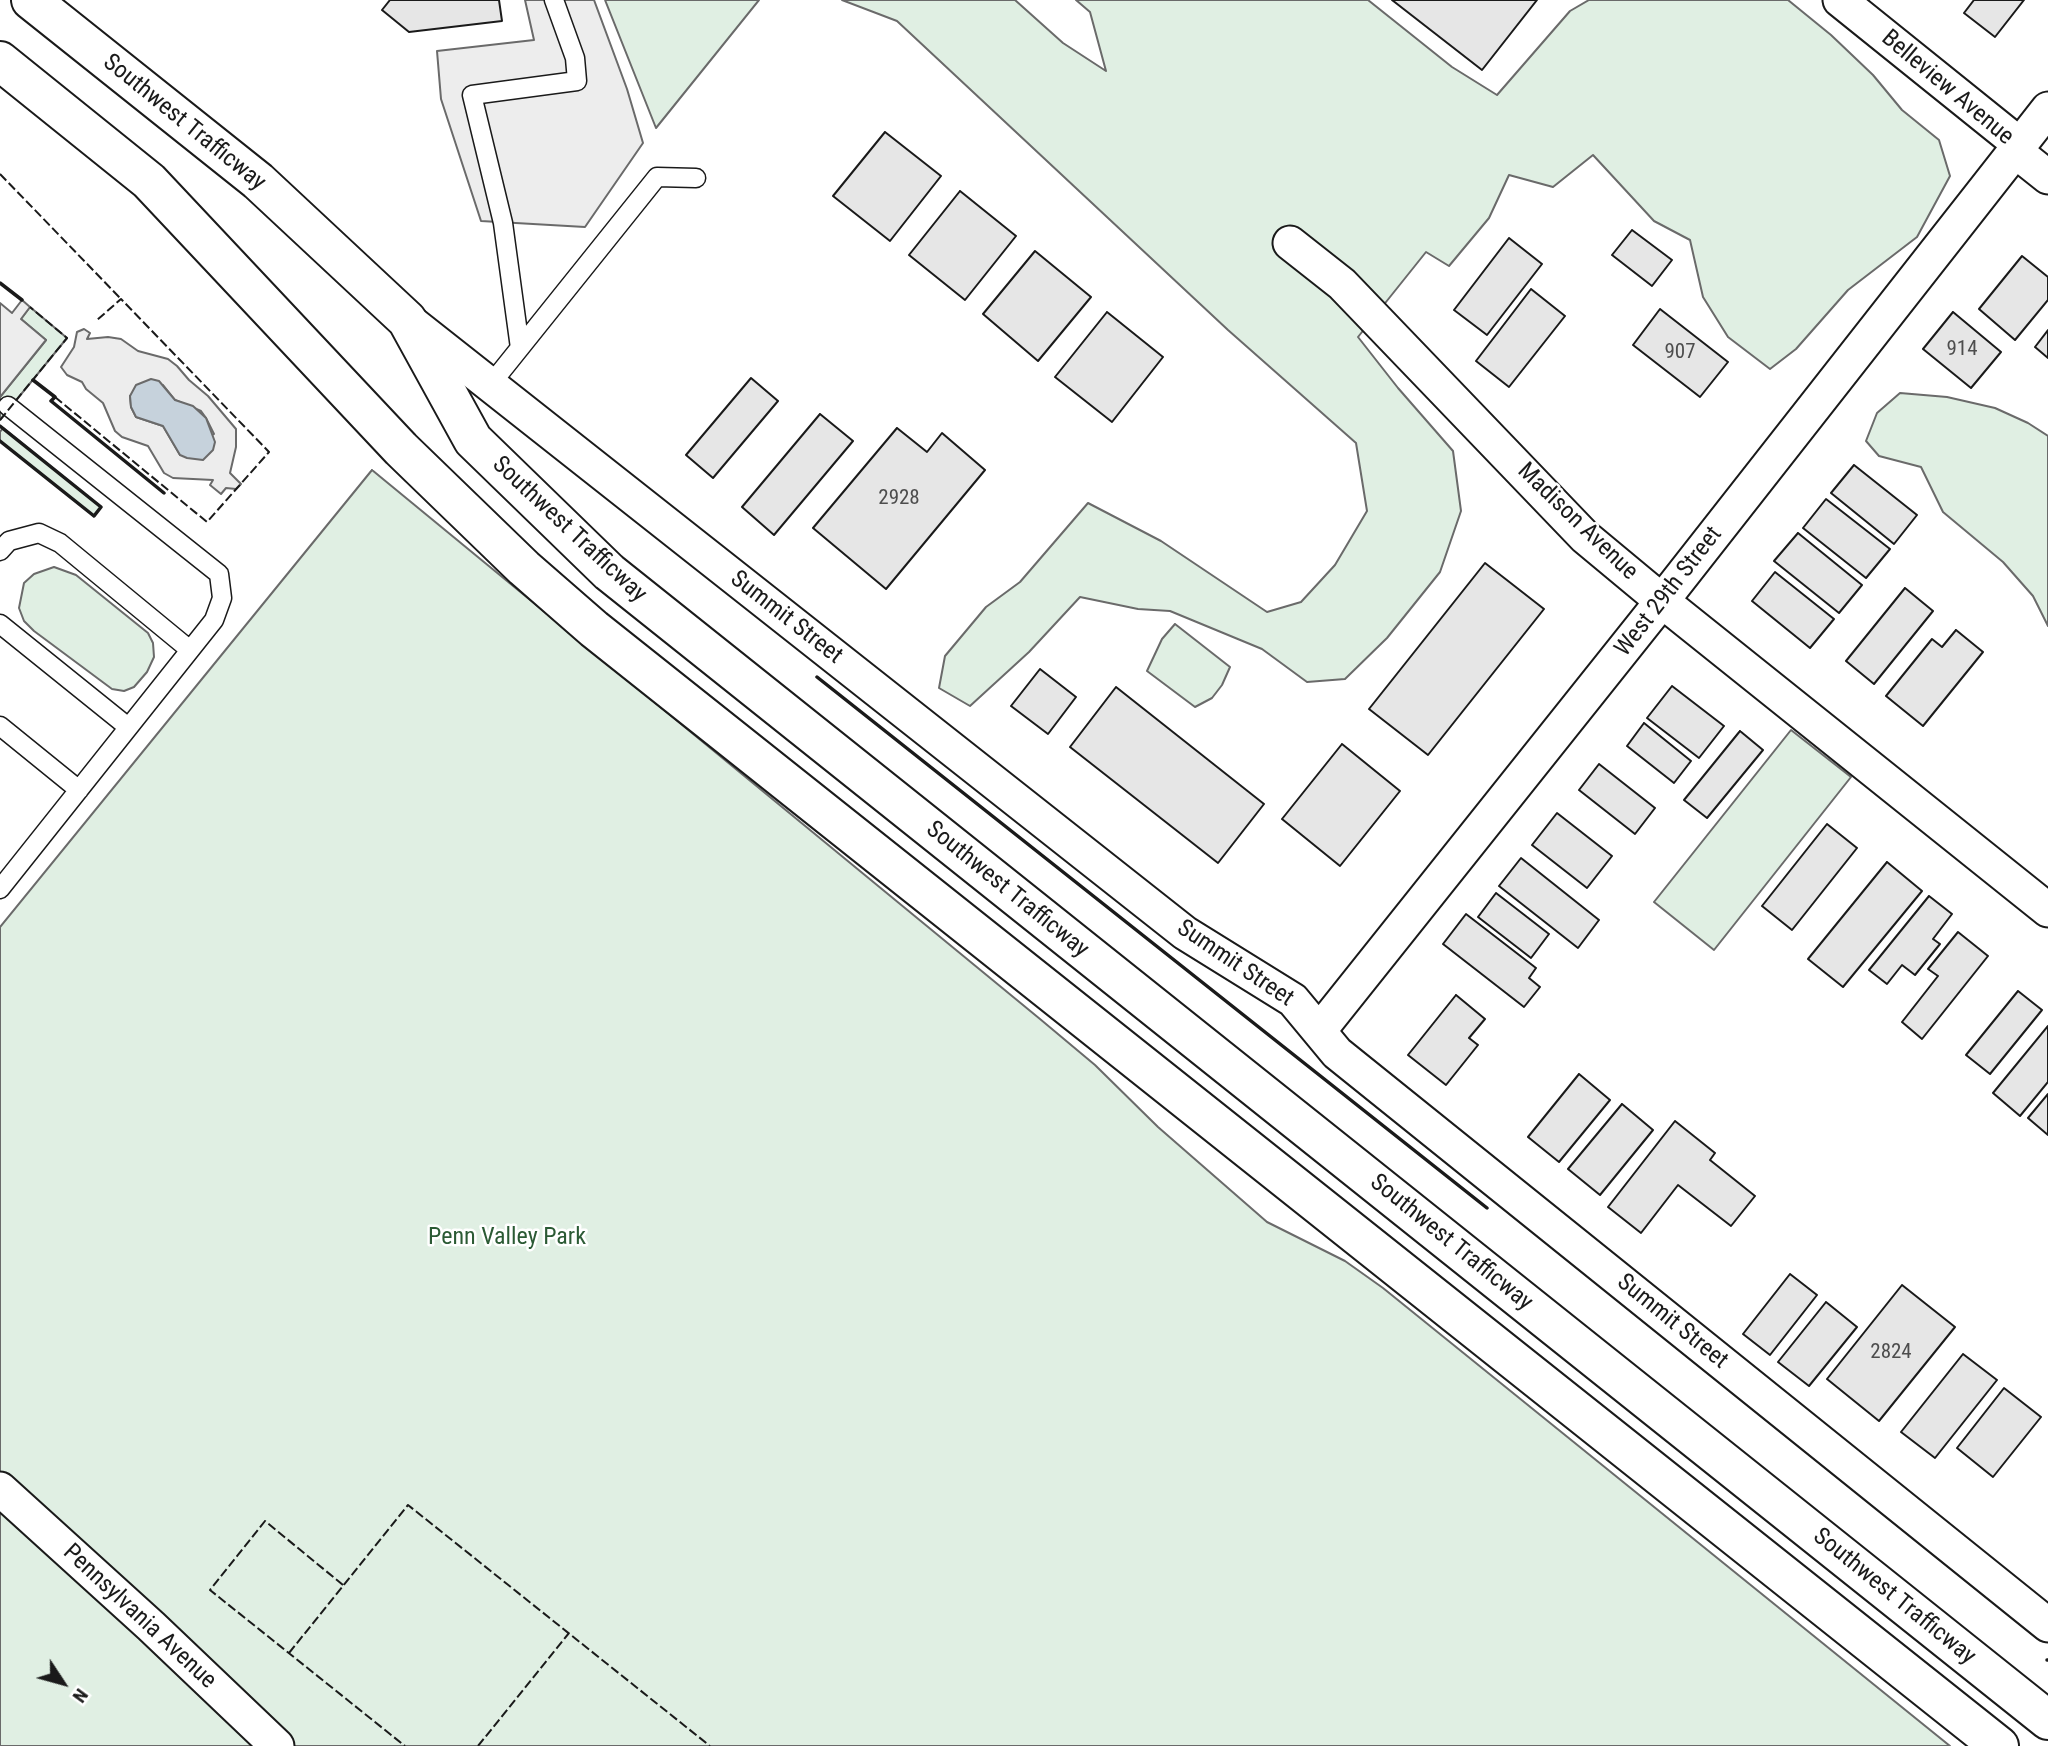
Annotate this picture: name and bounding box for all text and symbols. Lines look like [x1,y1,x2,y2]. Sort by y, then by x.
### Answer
street label: Belleview Avenue [1875,24,2019,152]
street label: Southwest Trafficway [97,49,271,197]
house number: 914 [1946,337,1978,363]
house number: 907 [1664,340,1696,366]
street label: Southwest Trafficway [486,451,652,609]
street label: Madison Avenue [1511,457,1643,587]
house number: 2928 [878,486,920,512]
street label: West 29th Street [1609,521,1729,663]
street label: Summit Street [724,565,848,671]
street label: Southwest Trafficway [920,816,1094,964]
street label: Summit Street [1171,914,1299,1014]
street label: Southwest Trafficway [1364,1169,1538,1317]
park label: Penn Valley Park [428,1224,586,1252]
street label: Summit Street [1611,1268,1733,1376]
house number: 2824 [1870,1340,1912,1366]
street label: Southwest Trafficway [1807,1523,1981,1671]
street label: Pennsylvania Avenue [56,1539,222,1695]
north arrow [28,1648,98,1718]
text: N [68,1684,93,1707]

